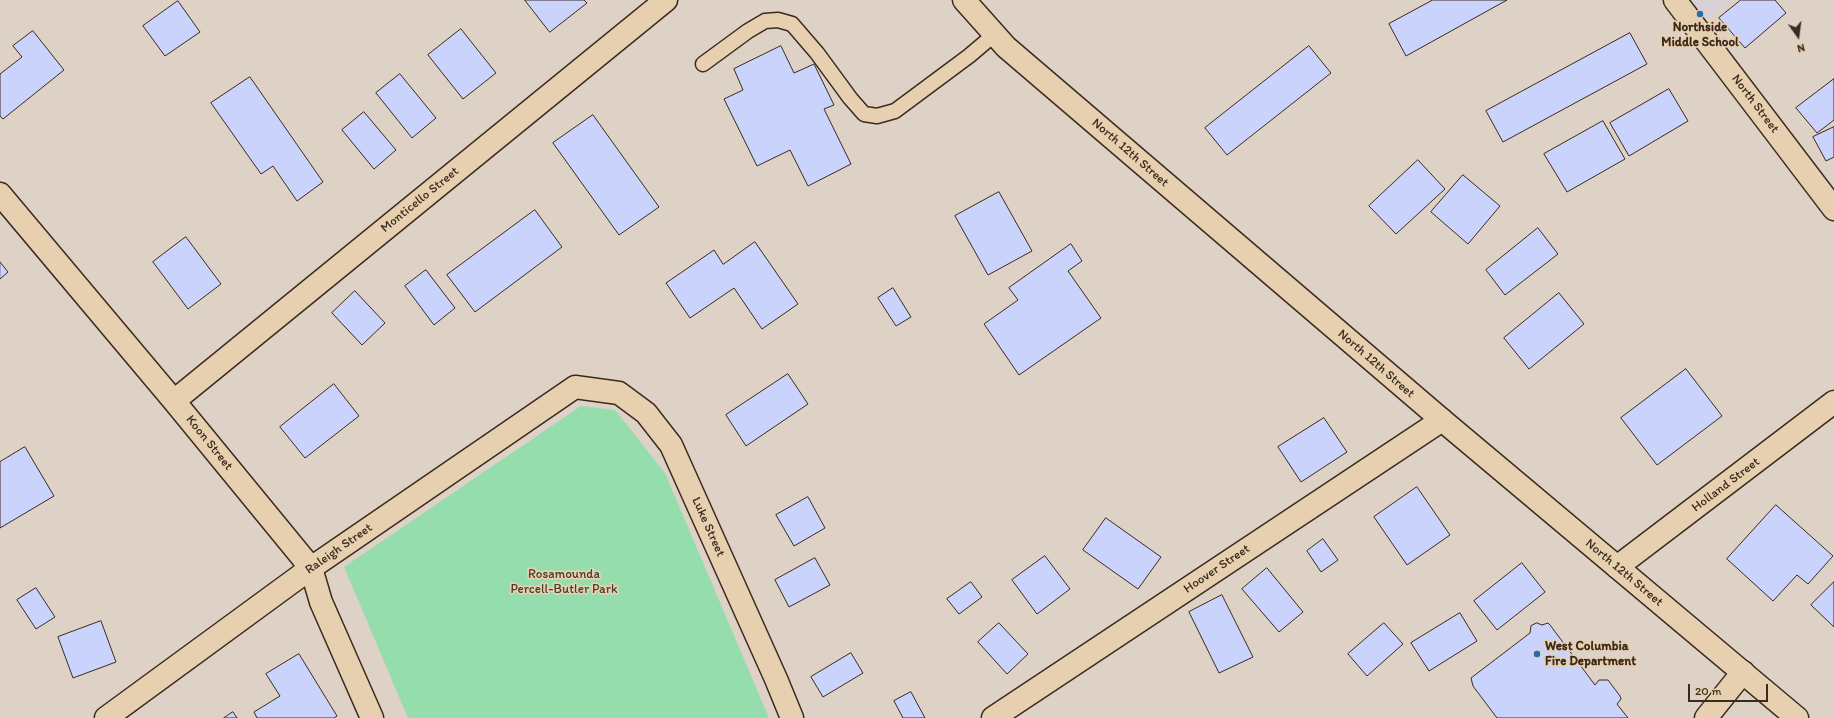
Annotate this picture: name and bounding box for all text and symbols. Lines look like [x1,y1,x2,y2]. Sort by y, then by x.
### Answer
marker: Northside Middle School [1695,9,1705,19]
north arrow [1778,16,1818,56]
place label: Northside Middle School [1661,20,1739,51]
text: N [1796,41,1806,55]
street label: North Street [1728,71,1782,137]
street label: North 12th Street [1088,115,1172,191]
street label: Monticello Street [378,164,462,236]
street label: North 12th Street [1334,326,1418,402]
street label: Koon Street [182,412,236,474]
street label: Holland Street [1689,454,1763,516]
street label: Luke Street [688,495,728,559]
street label: Raleigh Street [302,520,376,578]
street label: North 12th Street [1582,536,1666,610]
street label: Hoover Street [1181,541,1253,597]
park label: Rosamounda Percell-Butler Park [510,567,618,598]
place label: West Columbia Fire Department [1545,639,1636,670]
marker: West Columbia Fire Department [1532,649,1542,659]
scale bar [1690,676,1770,702]
text: 20 m [1695,684,1722,698]

